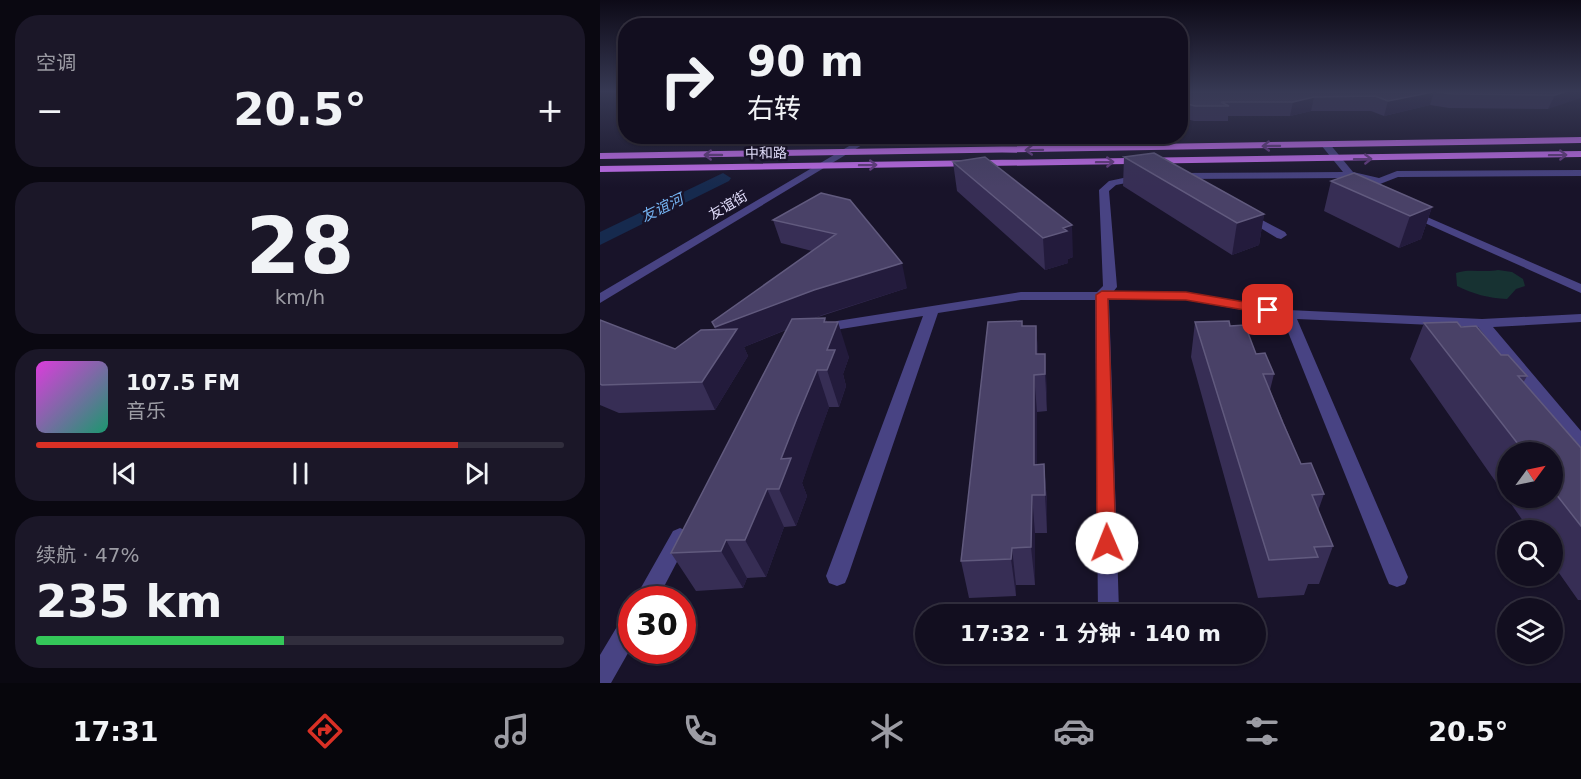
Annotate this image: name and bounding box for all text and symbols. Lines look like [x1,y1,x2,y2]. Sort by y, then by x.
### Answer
text: 90 m [747,37,864,86]
icon: right [648,42,726,120]
text: 空调 [36,51,76,75]
text: 20.5° [233,83,367,136]
text: − [36,91,64,130]
text: + [536,91,564,130]
text: 右转 [747,93,801,124]
one-way arrow [1261,140,1281,152]
one-way arrow [1024,144,1044,156]
street label: 中和路 [745,145,787,161]
one-way arrow [703,149,723,161]
one-way arrow [1548,149,1568,160]
one-way arrow [1353,153,1373,165]
one-way arrow [1095,156,1115,168]
one-way arrow [858,160,878,171]
street label: 友谊街 [706,187,750,223]
water label: 友谊河 [638,189,689,226]
text: 28 [246,201,354,291]
pin [1242,284,1293,335]
text: km/h [275,285,325,309]
icon: arrive [1251,293,1284,326]
text: 107.5 FM [126,370,240,395]
text: 音乐 [126,399,166,423]
north arrow [1497,442,1563,508]
map controls [1497,442,1563,664]
icon: previous [108,457,141,490]
icon: pause [284,457,317,490]
icon: next [460,457,493,490]
position arrow [1075,511,1139,575]
button: search [1497,520,1563,586]
text: 续航 · 47% [36,543,140,567]
text: 235 km [36,575,222,628]
speed limit sign: 30 [618,586,696,664]
button: layers [1497,598,1563,664]
text: 17:32 · 1 分钟 · 140 m [960,621,1221,646]
icon: directions [304,710,346,752]
icon: music [491,710,533,752]
icon: phone [679,710,721,752]
icon: climate [866,710,908,752]
icon: car [1053,710,1095,752]
icon: filters [1241,710,1283,752]
text: 17:31 [73,716,159,747]
text: 20.5° [1428,716,1508,747]

